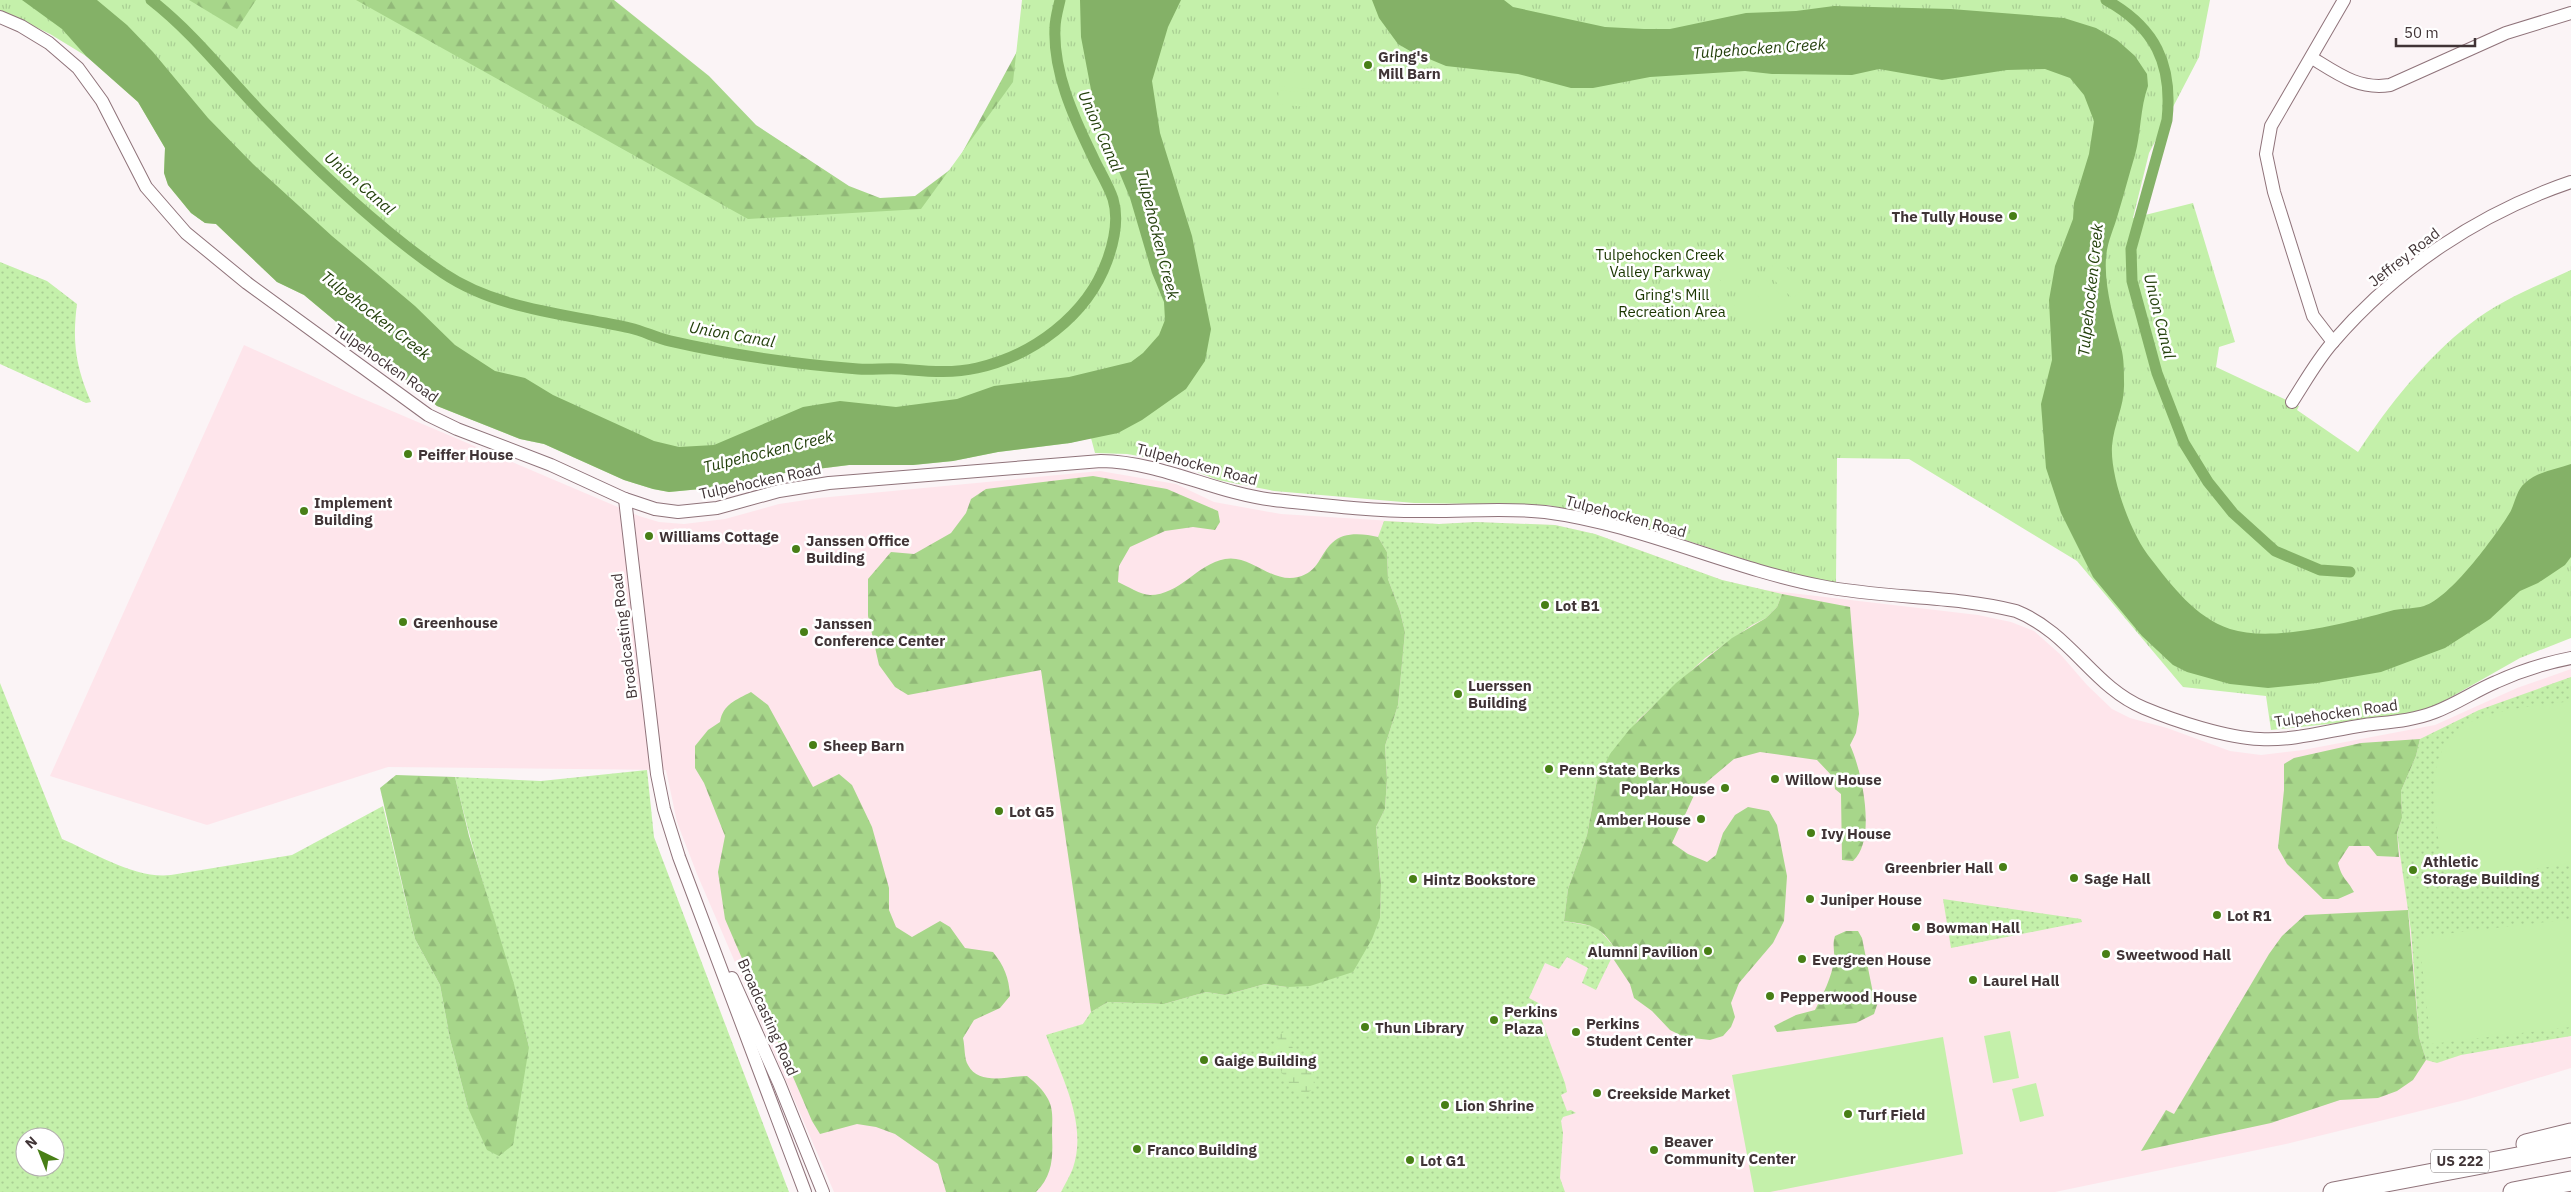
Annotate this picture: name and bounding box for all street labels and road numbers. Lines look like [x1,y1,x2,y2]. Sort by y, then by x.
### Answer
street label: Jeffrey Road [2365,223,2443,291]
street label: Tulpehocken Road [330,320,442,406]
street label: Tulpehocken Road [1135,439,1259,489]
street label: Tulpehocken Road [697,459,823,503]
street label: Tulpehocken Road [1564,491,1688,541]
street label: Broadcasting Road [607,572,641,700]
street label: Tulpehocken Road [2273,695,2399,731]
street label: Broadcasting Road [734,955,802,1079]
road number: US 222 [2431,1150,2489,1172]

